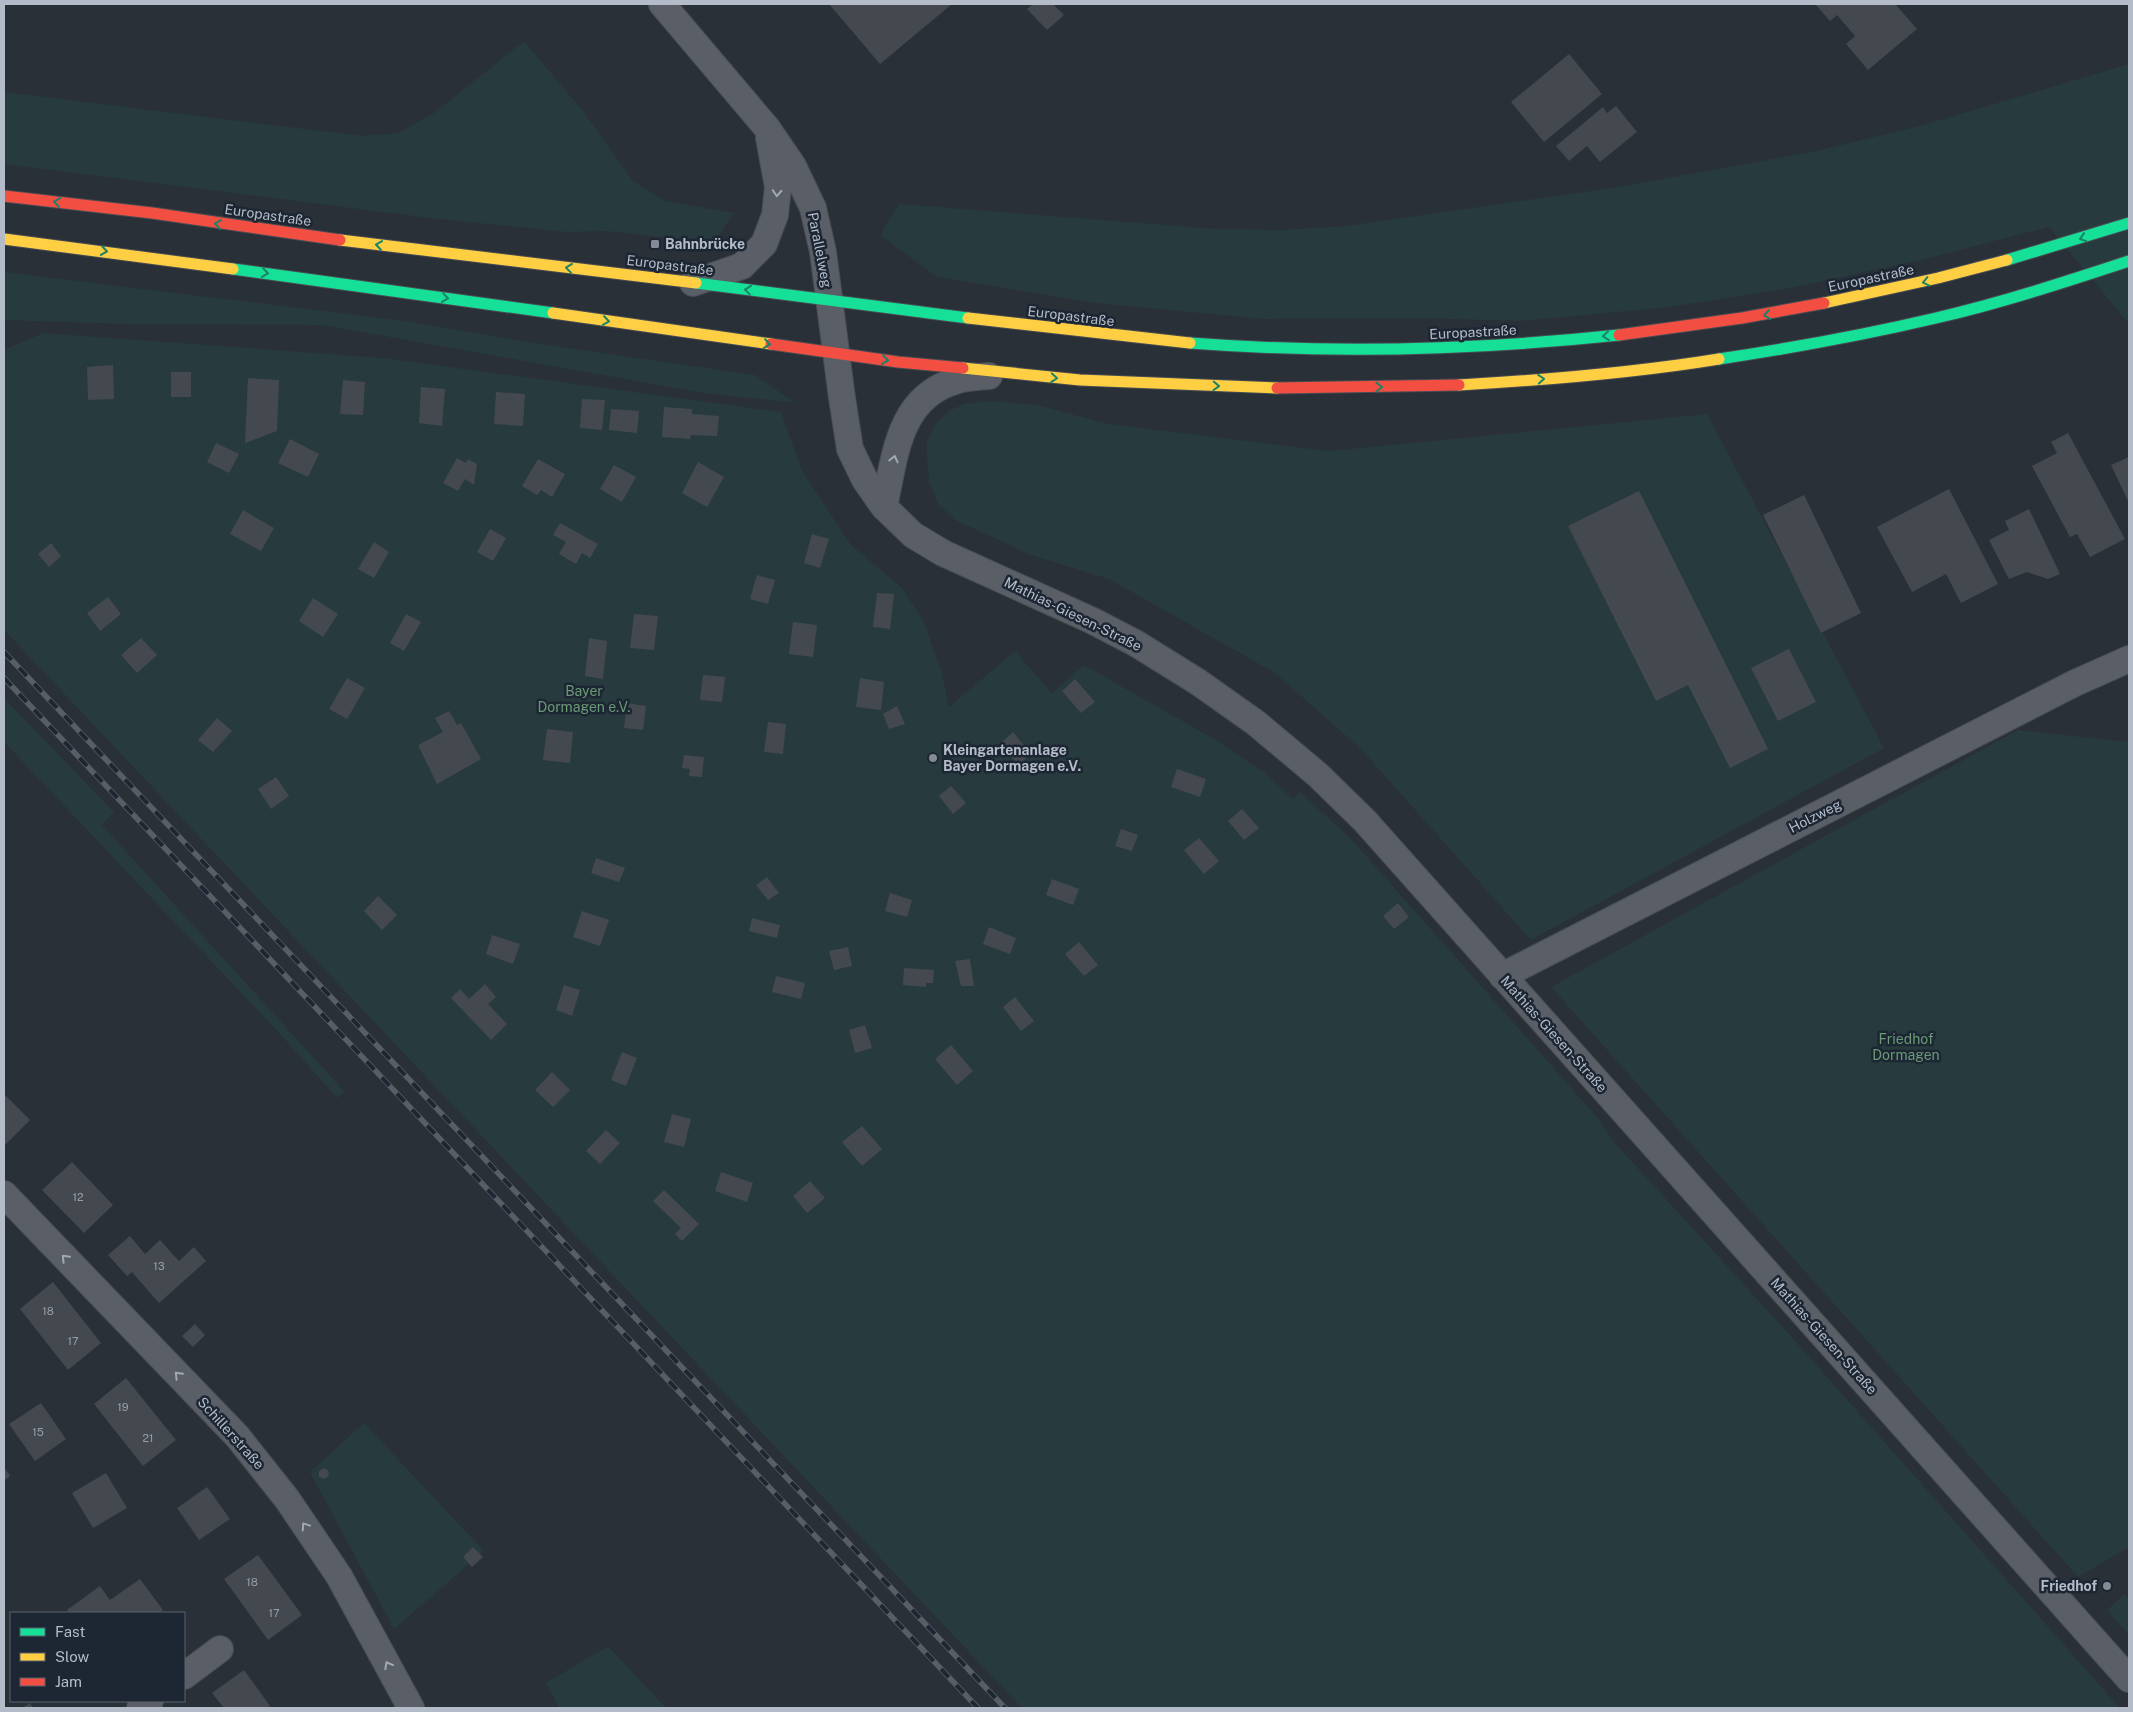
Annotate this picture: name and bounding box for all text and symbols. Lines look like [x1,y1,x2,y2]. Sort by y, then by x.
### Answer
one-way arrow [771,189,782,197]
one-way arrow [53,198,61,208]
street label: Europastraße [224,201,313,229]
street label: Parallelweg [805,211,835,289]
one-way arrow [214,219,222,229]
one-way arrow [2079,233,2088,243]
place label: Bahnbrücke [665,236,745,252]
marker: Bahnbrücke [649,238,661,250]
one-way arrow [375,240,383,251]
one-way arrow [100,246,109,256]
street label: Europastraße [626,252,714,278]
street label: Europastraße [1827,261,1916,295]
one-way arrow [565,263,573,274]
one-way arrow [262,267,270,278]
one-way arrow [1922,276,1931,287]
one-way arrow [743,285,751,296]
one-way arrow [441,292,450,302]
street label: Europastraße [1027,303,1115,329]
one-way arrow [1763,309,1772,319]
one-way arrow [603,315,611,326]
street label: Europastraße [1429,322,1517,342]
one-way arrow [1602,330,1610,341]
one-way arrow [763,338,771,349]
one-way arrow [881,355,890,365]
one-way arrow [1050,372,1058,383]
one-way arrow [1537,374,1545,385]
one-way arrow [1213,381,1221,392]
one-way arrow [1375,382,1383,393]
one-way arrow [889,455,899,464]
street label: Mathias-Giesen-Straße [1002,574,1144,654]
park label: Bayer Dormagen e.V. [538,683,631,715]
place label: Kleingartenanlage Bayer Dormagen e.V. [943,742,1081,774]
marker: Kleingartenanlage Bayer Dormagen e.V. [927,752,939,764]
street label: Holzweg [1786,796,1844,836]
street label: Mathias-Giesen-Straße [1498,973,1610,1095]
park label: Friedhof Dormagen [1872,1031,1940,1063]
house number: 12 [72,1191,84,1203]
one-way arrow [62,1255,71,1264]
house number: 13 [153,1260,165,1272]
street label: Mathias-Giesen-Straße [1768,1275,1880,1397]
house number: 18 [42,1305,54,1317]
house number: 17 [67,1335,79,1347]
one-way arrow [175,1372,184,1381]
street label: Schillerstraße [194,1394,268,1472]
house number: 19 [117,1401,129,1413]
house number: 15 [32,1426,44,1438]
house number: 21 [142,1432,154,1444]
one-way arrow [302,1522,311,1531]
house number: 18 [246,1576,258,1588]
place label: Friedhof [2041,1578,2097,1594]
marker: Friedhof [2101,1580,2113,1592]
house number: 17 [268,1607,280,1619]
legend [10,1612,185,1702]
text: Fast [55,1623,85,1640]
text: Slow [55,1648,90,1665]
one-way arrow [384,1662,394,1671]
text: Jam [55,1673,82,1690]

